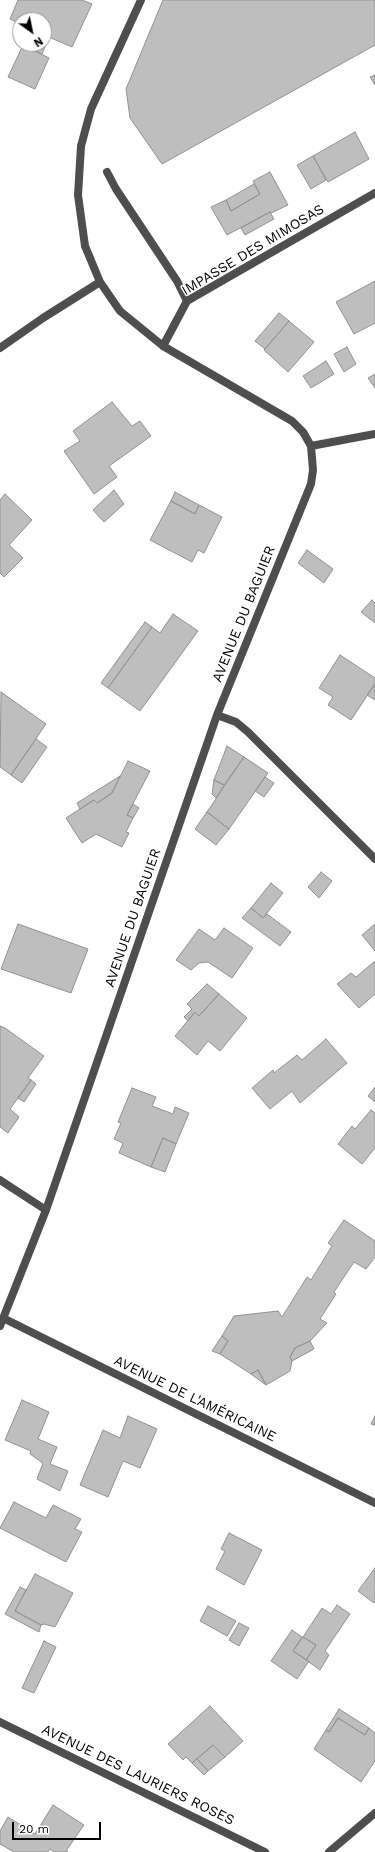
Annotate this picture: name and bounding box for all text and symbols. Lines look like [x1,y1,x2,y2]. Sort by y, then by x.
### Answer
north arrow [12,12,52,52]
text: N [31,34,45,49]
street label: IMPASSE DES MIMOSAS [179,201,327,299]
street label: AVENUE DU BAGUIER [209,543,279,685]
street label: AVENUE DU BAGUIER [101,847,165,989]
street label: AVENUE DE L'AMÉRICAINE [111,1352,279,1446]
street label: AVENUE DES LAURIERS ROSES [39,1721,237,1829]
scale bar [14,1814,103,1840]
text: 20 m [19,1822,49,1836]

